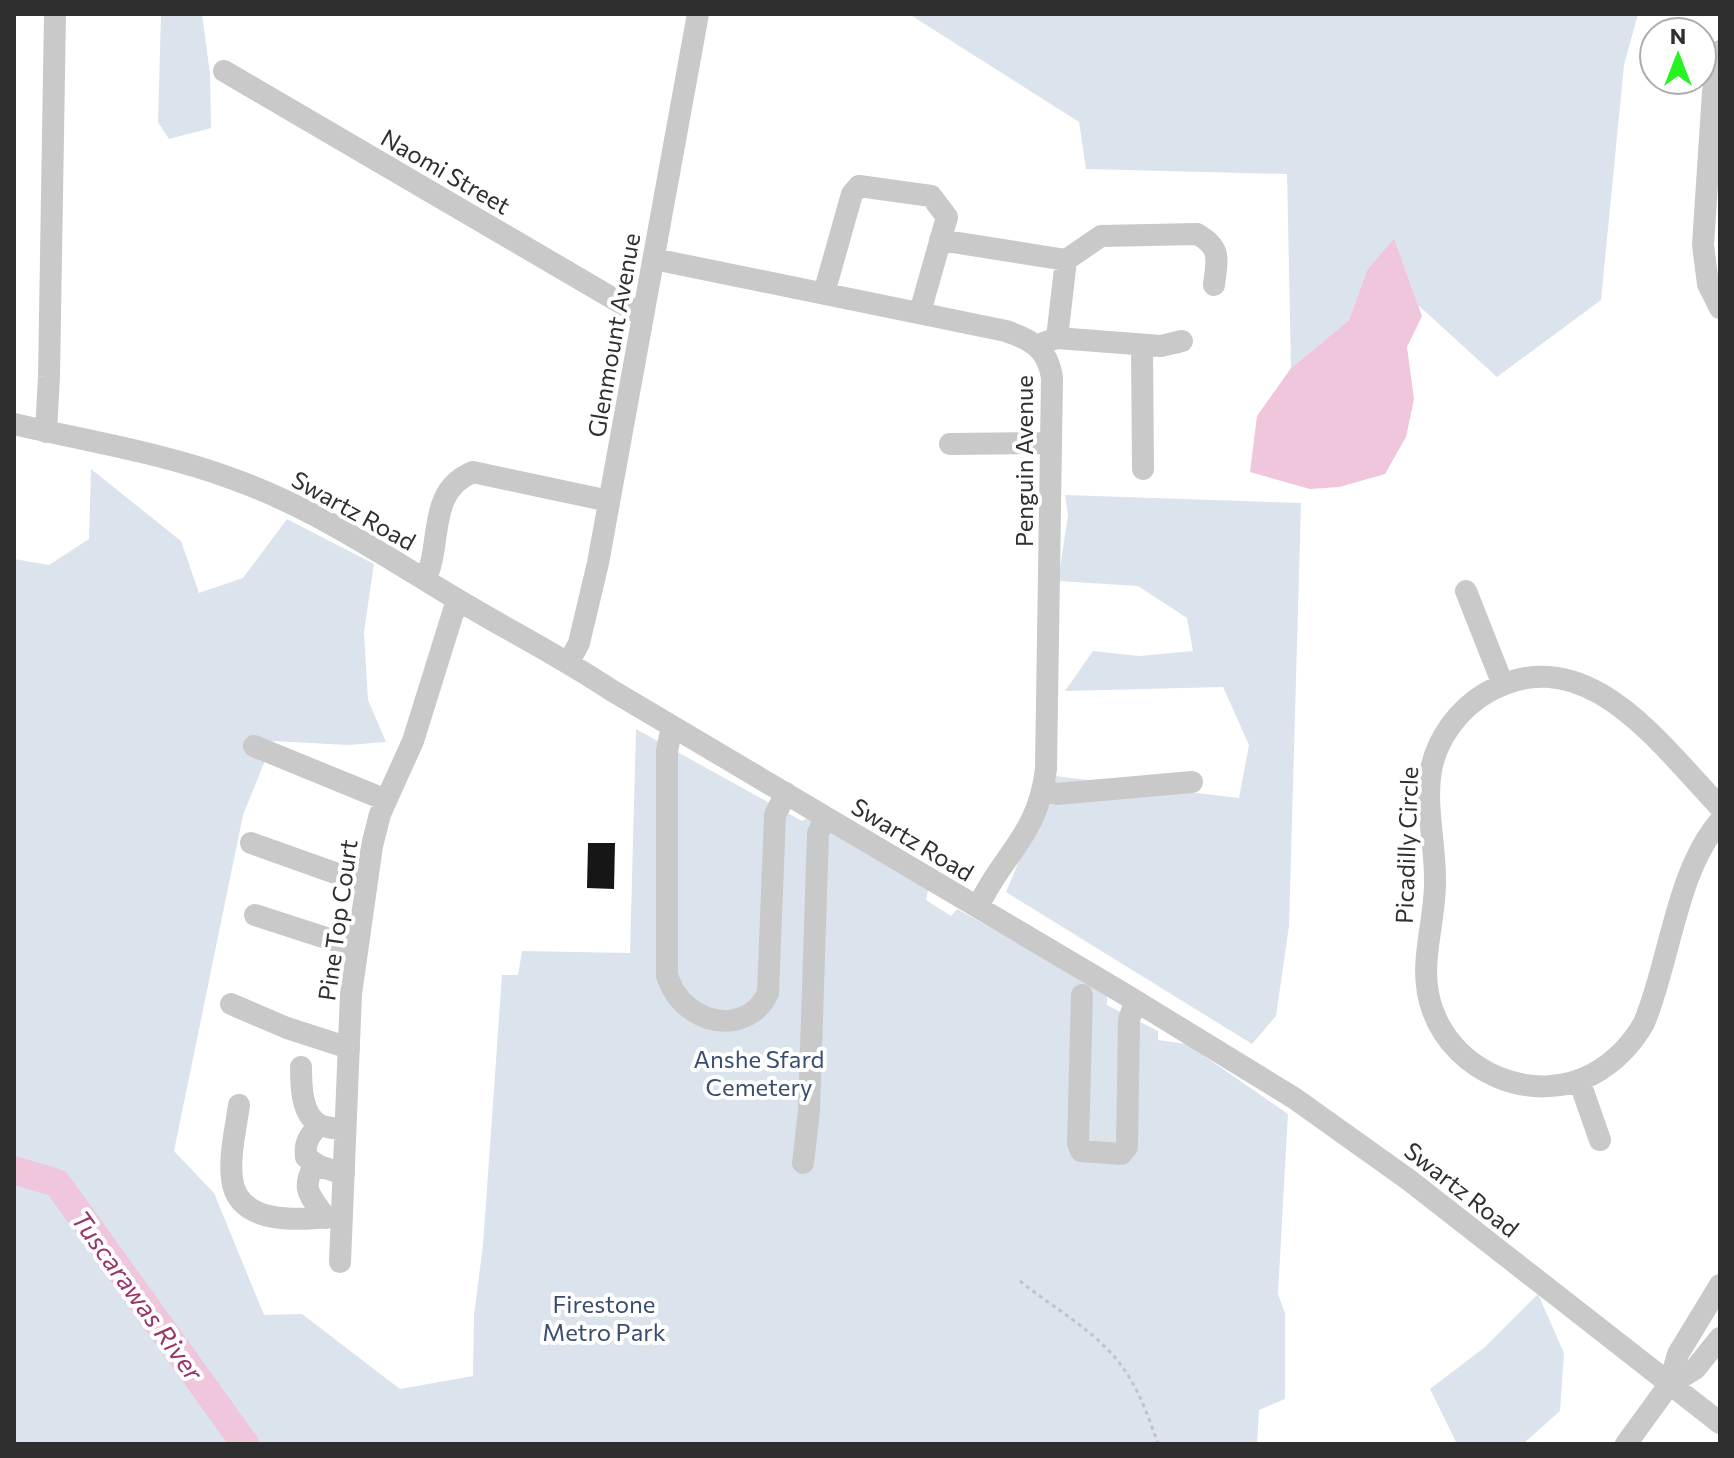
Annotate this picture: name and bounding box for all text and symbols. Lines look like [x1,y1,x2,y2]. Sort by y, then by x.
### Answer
north arrow [1638,16,1718,96]
text: N [1670,22,1686,49]
street label: Naomi Street [376,122,516,220]
street label: Glenmount Avenue [581,231,645,439]
street label: Penguin Avenue [1009,375,1038,547]
street label: Swartz Road [287,464,421,556]
street label: Picadilly Circle [1389,766,1423,924]
street label: Swartz Road [847,791,979,887]
street label: Pine Top Court [311,837,363,1002]
park label: Anshe Sfard Cemetery [694,1044,824,1101]
street label: Swartz Road [1399,1135,1525,1243]
water label: Tuscarawas River [66,1204,211,1387]
park label: Firestone Metro Park [542,1289,666,1346]

